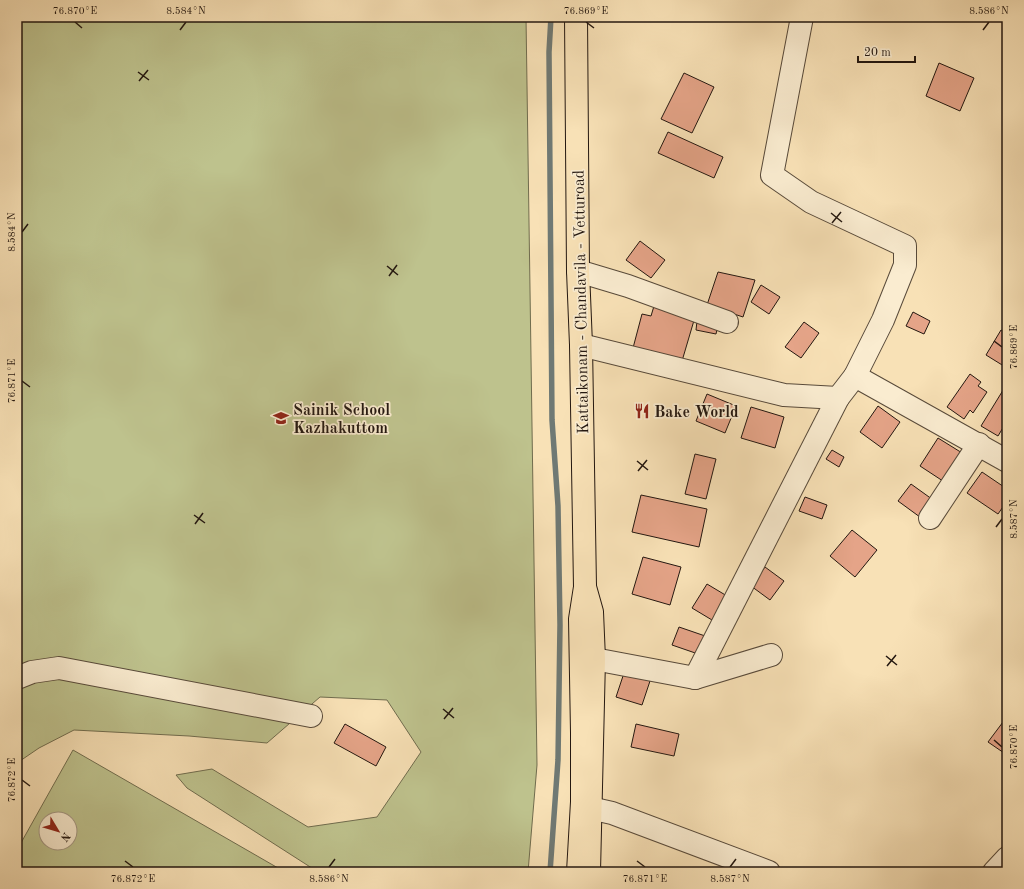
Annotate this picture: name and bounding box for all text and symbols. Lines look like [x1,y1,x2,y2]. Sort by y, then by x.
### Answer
text: 76.870°E [53,6,97,16]
text: 8.584°N [166,6,206,16]
text: 76.869°E [564,6,608,16]
text: 8.586°N [969,6,1009,16]
scale bar [858,38,915,64]
text: 20 m [864,47,891,59]
street label: Kattaikonam - Chandavila - Vetturoad [572,170,592,434]
text: 8.584°N [7,212,17,252]
text: 76.869°E [1009,325,1019,369]
text: 76.871°E [7,359,17,403]
restaurant icon: Bake World [633,402,651,420]
place label: Sainik School Kazhakuttom [293,403,390,437]
place label: Bake World [654,405,739,421]
school or university icon: Sainik School Kazhakuttom [272,409,290,427]
text: 8.587°N [1009,499,1019,539]
text: 76.870°E [1009,725,1019,769]
text: 76.872°E [7,758,17,802]
north arrow [38,811,78,851]
text: N [57,830,72,843]
text: 76.872°E [111,874,155,884]
text: 8.586°N [309,874,349,884]
text: 76.871°E [623,874,667,884]
text: 8.587°N [710,874,750,884]

